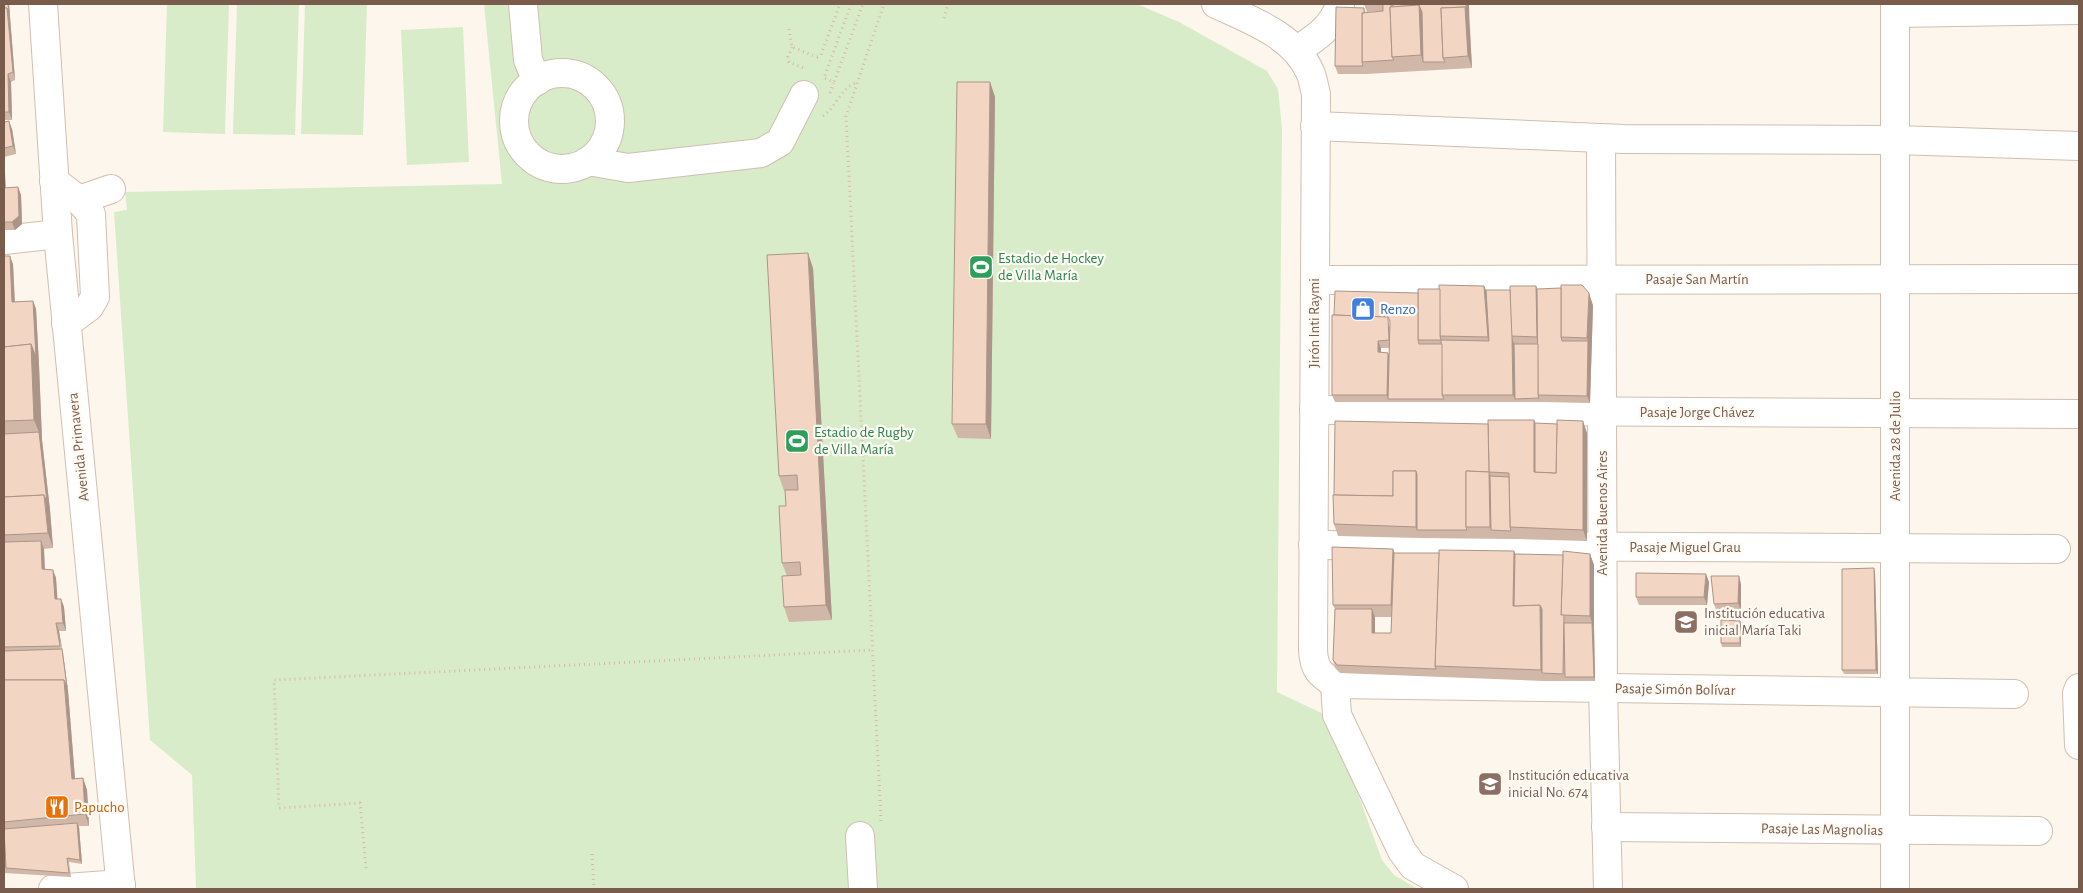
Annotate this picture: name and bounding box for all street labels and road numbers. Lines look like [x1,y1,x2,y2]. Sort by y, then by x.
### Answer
street label: Pasaje San Martín [1645,272,1749,287]
street label: Jirón Inti Raymi [1307,278,1322,368]
street label: Avenida 28 de Julio [1888,391,1903,501]
street label: Avenida Primavera [65,392,92,502]
street label: Pasaje Jorge Chávez [1640,405,1754,420]
street label: Avenida Buenos Aires [1595,450,1610,576]
street label: Pasaje Miguel Grau [1629,540,1741,555]
street label: Pasaje Simón Bolívar [1615,681,1736,698]
street label: Pasaje Las Magnolias [1761,821,1883,838]

